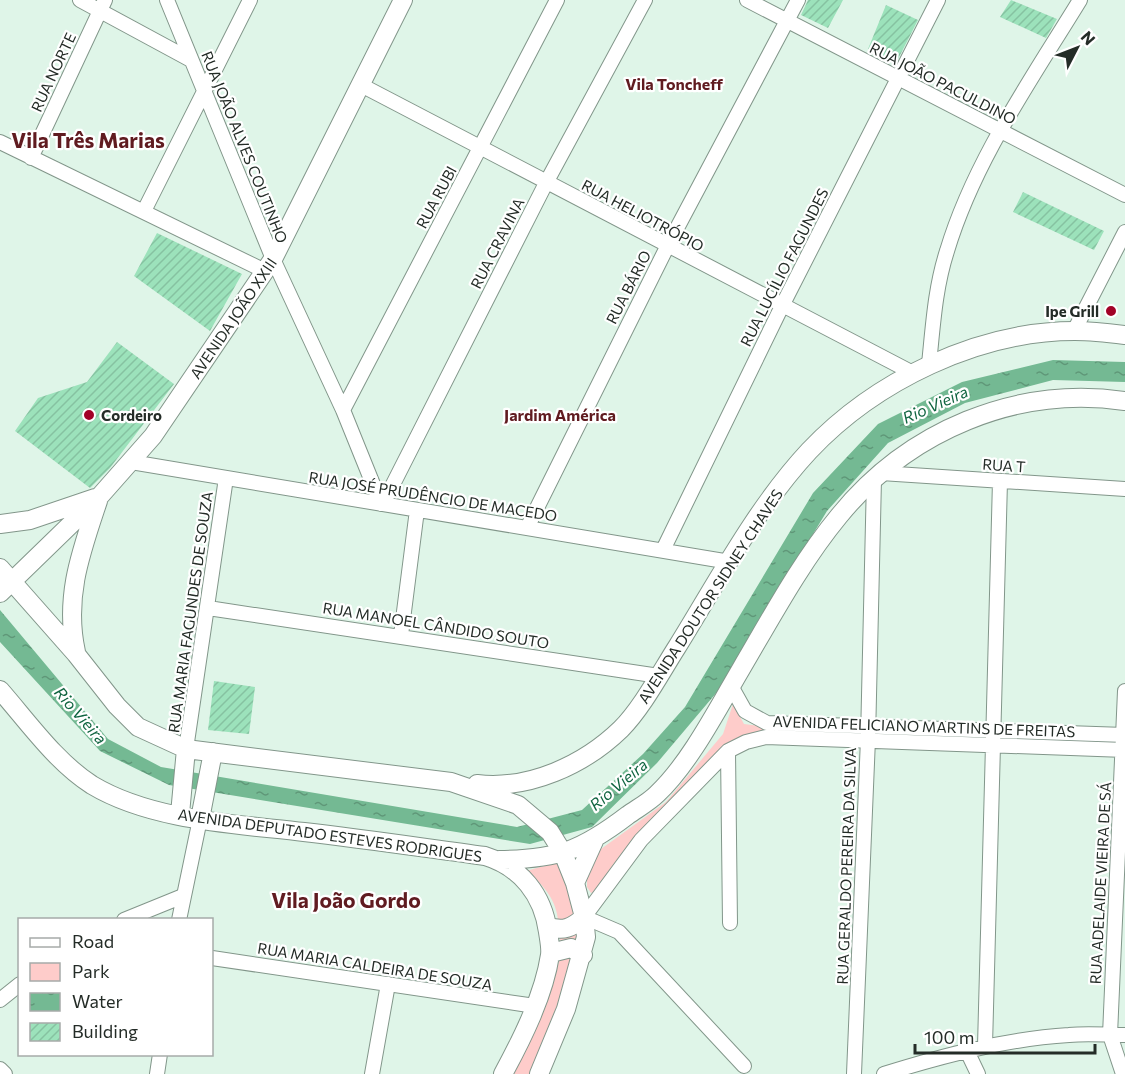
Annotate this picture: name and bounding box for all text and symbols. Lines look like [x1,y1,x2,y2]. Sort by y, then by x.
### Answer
north arrow [1047,18,1107,78]
text: N [1077,27,1100,48]
street label: RUA NORTE [27,29,79,114]
street label: RUA JOÃO PACULDINO [867,38,1019,128]
street label: RUA JOÃO ALVES COUTINHO [198,48,292,246]
district label: Vila Toncheff [625,74,723,93]
district label: Vila Três Marias [11,127,165,152]
street label: RUA RUBI [412,163,460,231]
street label: RUA HELIOTRÓPIO [579,174,708,255]
street label: RUA LUCÍLIO FAGUNDES [735,184,832,349]
street label: RUA CRAVINA [466,195,528,291]
street label: RUA BÁRIO [601,247,654,327]
street label: AVENIDA JOÃO XXIII [186,254,280,382]
place label: Ipe Grill [1045,302,1099,320]
marker: Ipe Grill [1104,304,1118,318]
water label: Rio Vieira [899,381,971,427]
district label: Jardim América [504,405,616,424]
place label: Cordeiro [101,406,162,424]
marker: Cordeiro [82,408,96,422]
street label: RUA T [982,455,1026,476]
street label: RUA JOSÉ PRUDÊNCIO DE MACEDO [308,466,559,525]
street label: AVENIDA DOUTOR SIDNEY CHAVES [634,485,786,707]
street label: RUA MARIA FAGUNDES DE SOUZA [164,490,216,734]
street label: RUA MANOEL CÂNDIDO SOUTO [322,597,551,652]
water label: Rio Vieira [51,682,111,748]
street label: AVENIDA FELICIANO MARTINS DE FREITAS [772,712,1076,740]
street label: RUA GERALDO PEREIRA DA SILVA [833,747,859,985]
water label: Rio Vieira [585,754,651,814]
street label: RUA ADELAIDE VIEIRA DE SÁ [1085,781,1114,985]
street label: AVENIDA DEPUTADO ESTEVES RODRIGUES [177,805,483,865]
district label: Vila João Gordo [271,887,421,912]
legend [18,918,213,1056]
text: Road [72,930,114,952]
street label: RUA MARIA CALDEIRA DE SOUZA [256,939,494,993]
text: Park [72,960,110,982]
text: Water [72,990,123,1012]
scale bar [915,1017,1095,1055]
text: Building [72,1020,138,1042]
text: 100 m [924,1026,974,1048]

